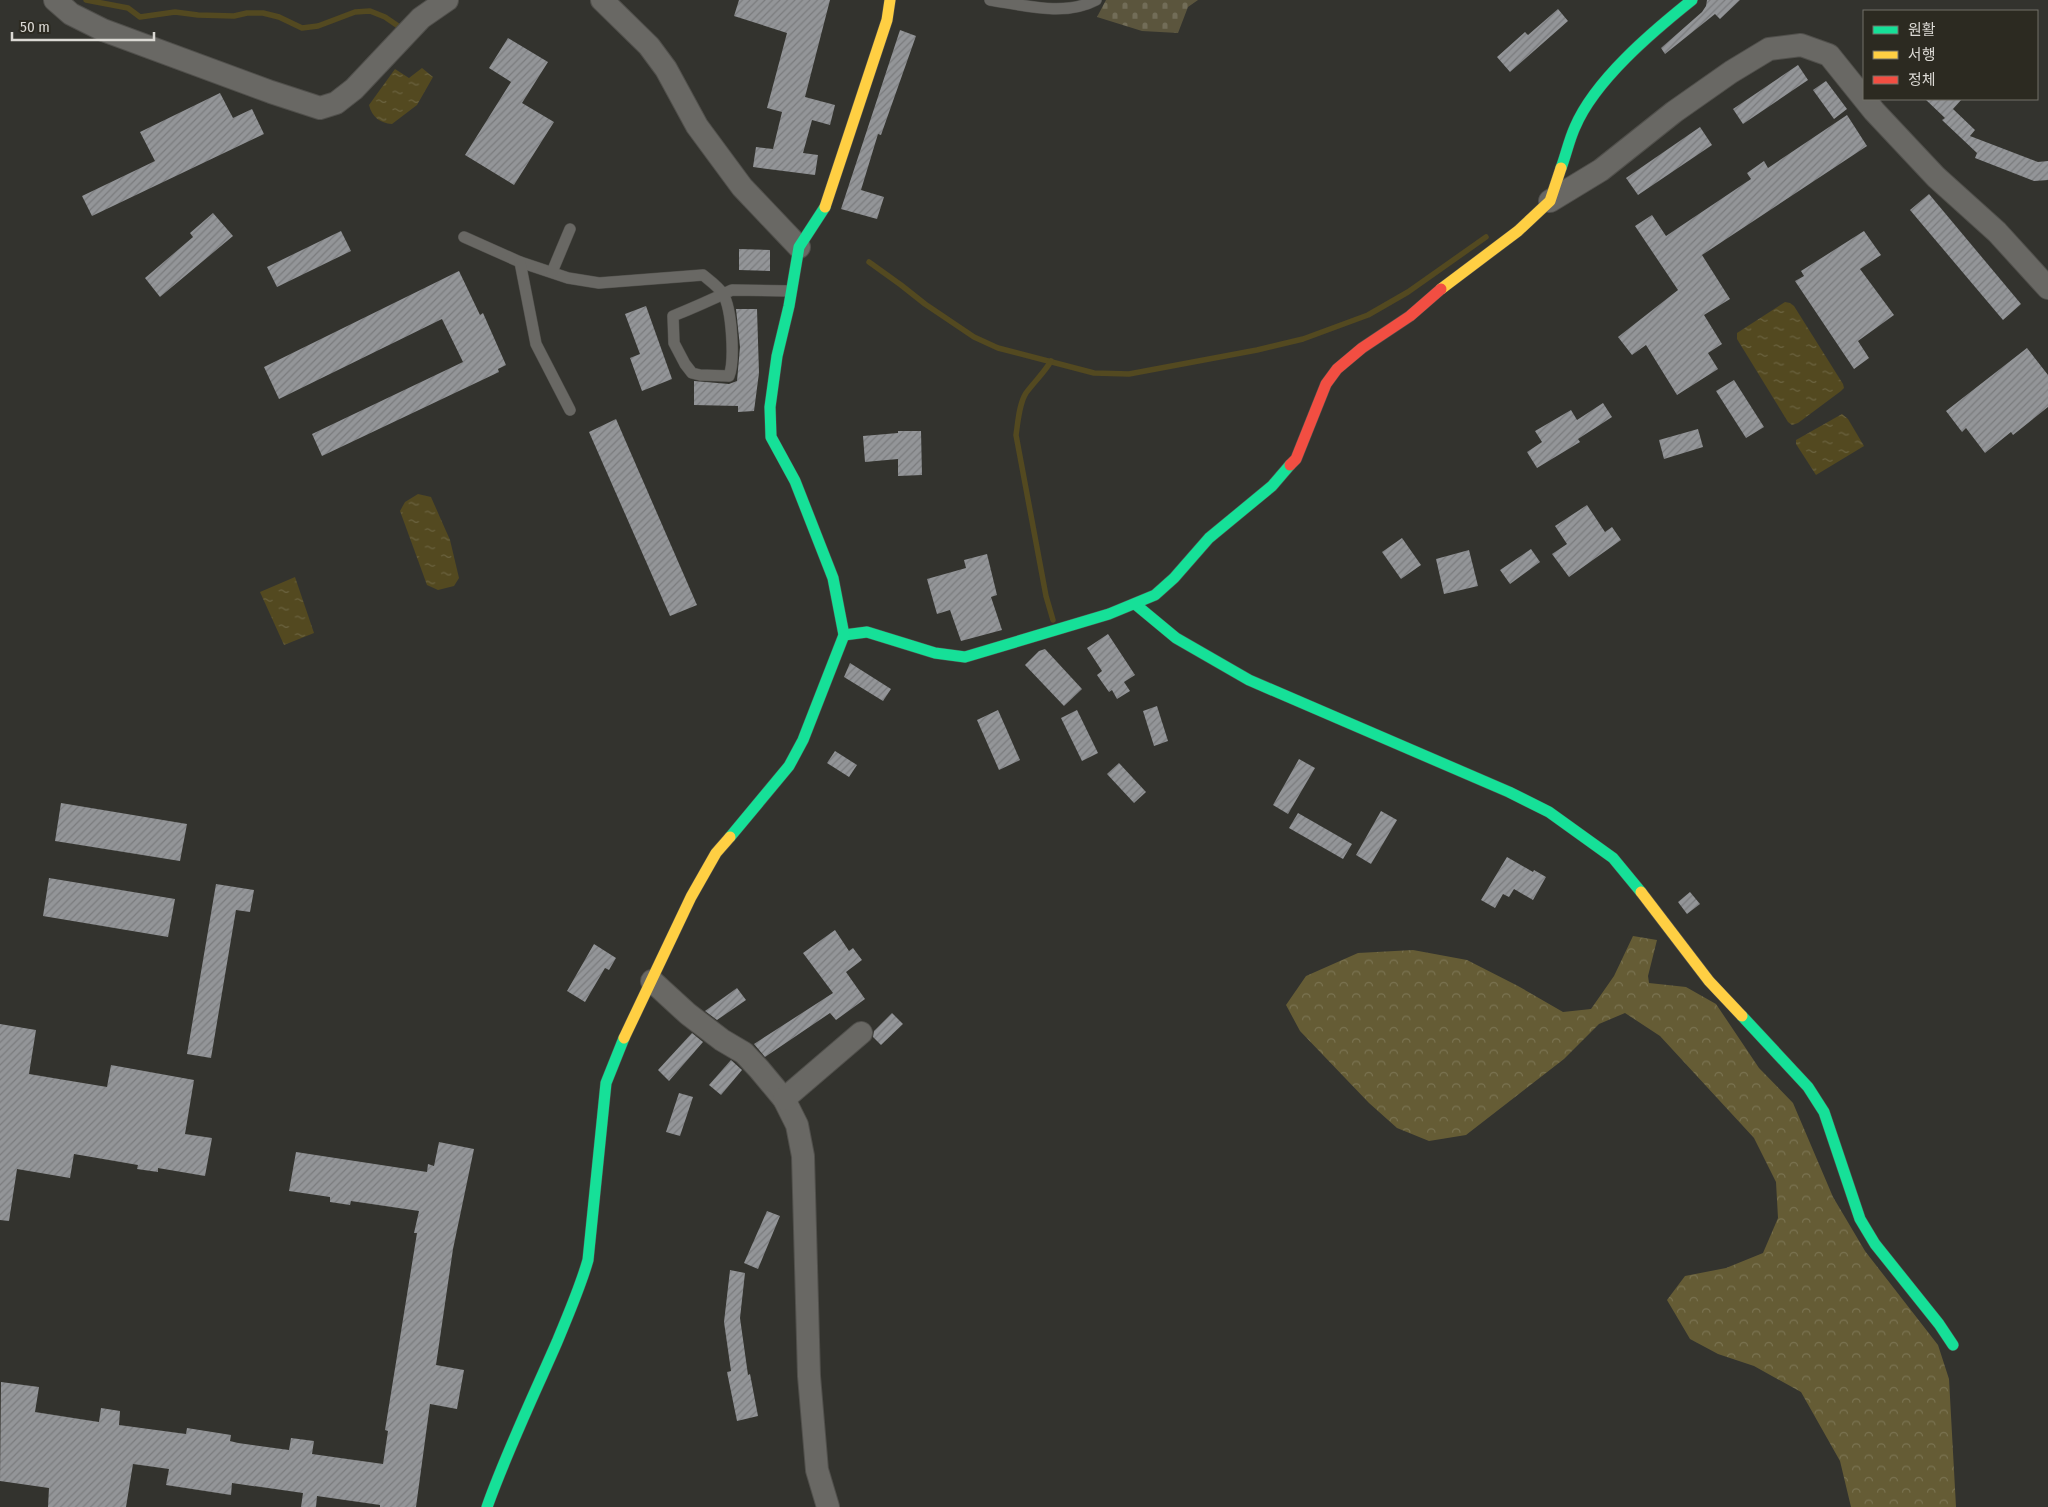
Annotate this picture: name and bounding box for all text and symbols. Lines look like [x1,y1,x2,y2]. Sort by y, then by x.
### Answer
scale bar [12,10,155,42]
legend [1863,10,2038,100]
text: 50 m [20,18,50,36]
text: 원활 [1908,21,1936,39]
text: 서행 [1908,46,1936,64]
text: 정체 [1908,71,1936,89]

